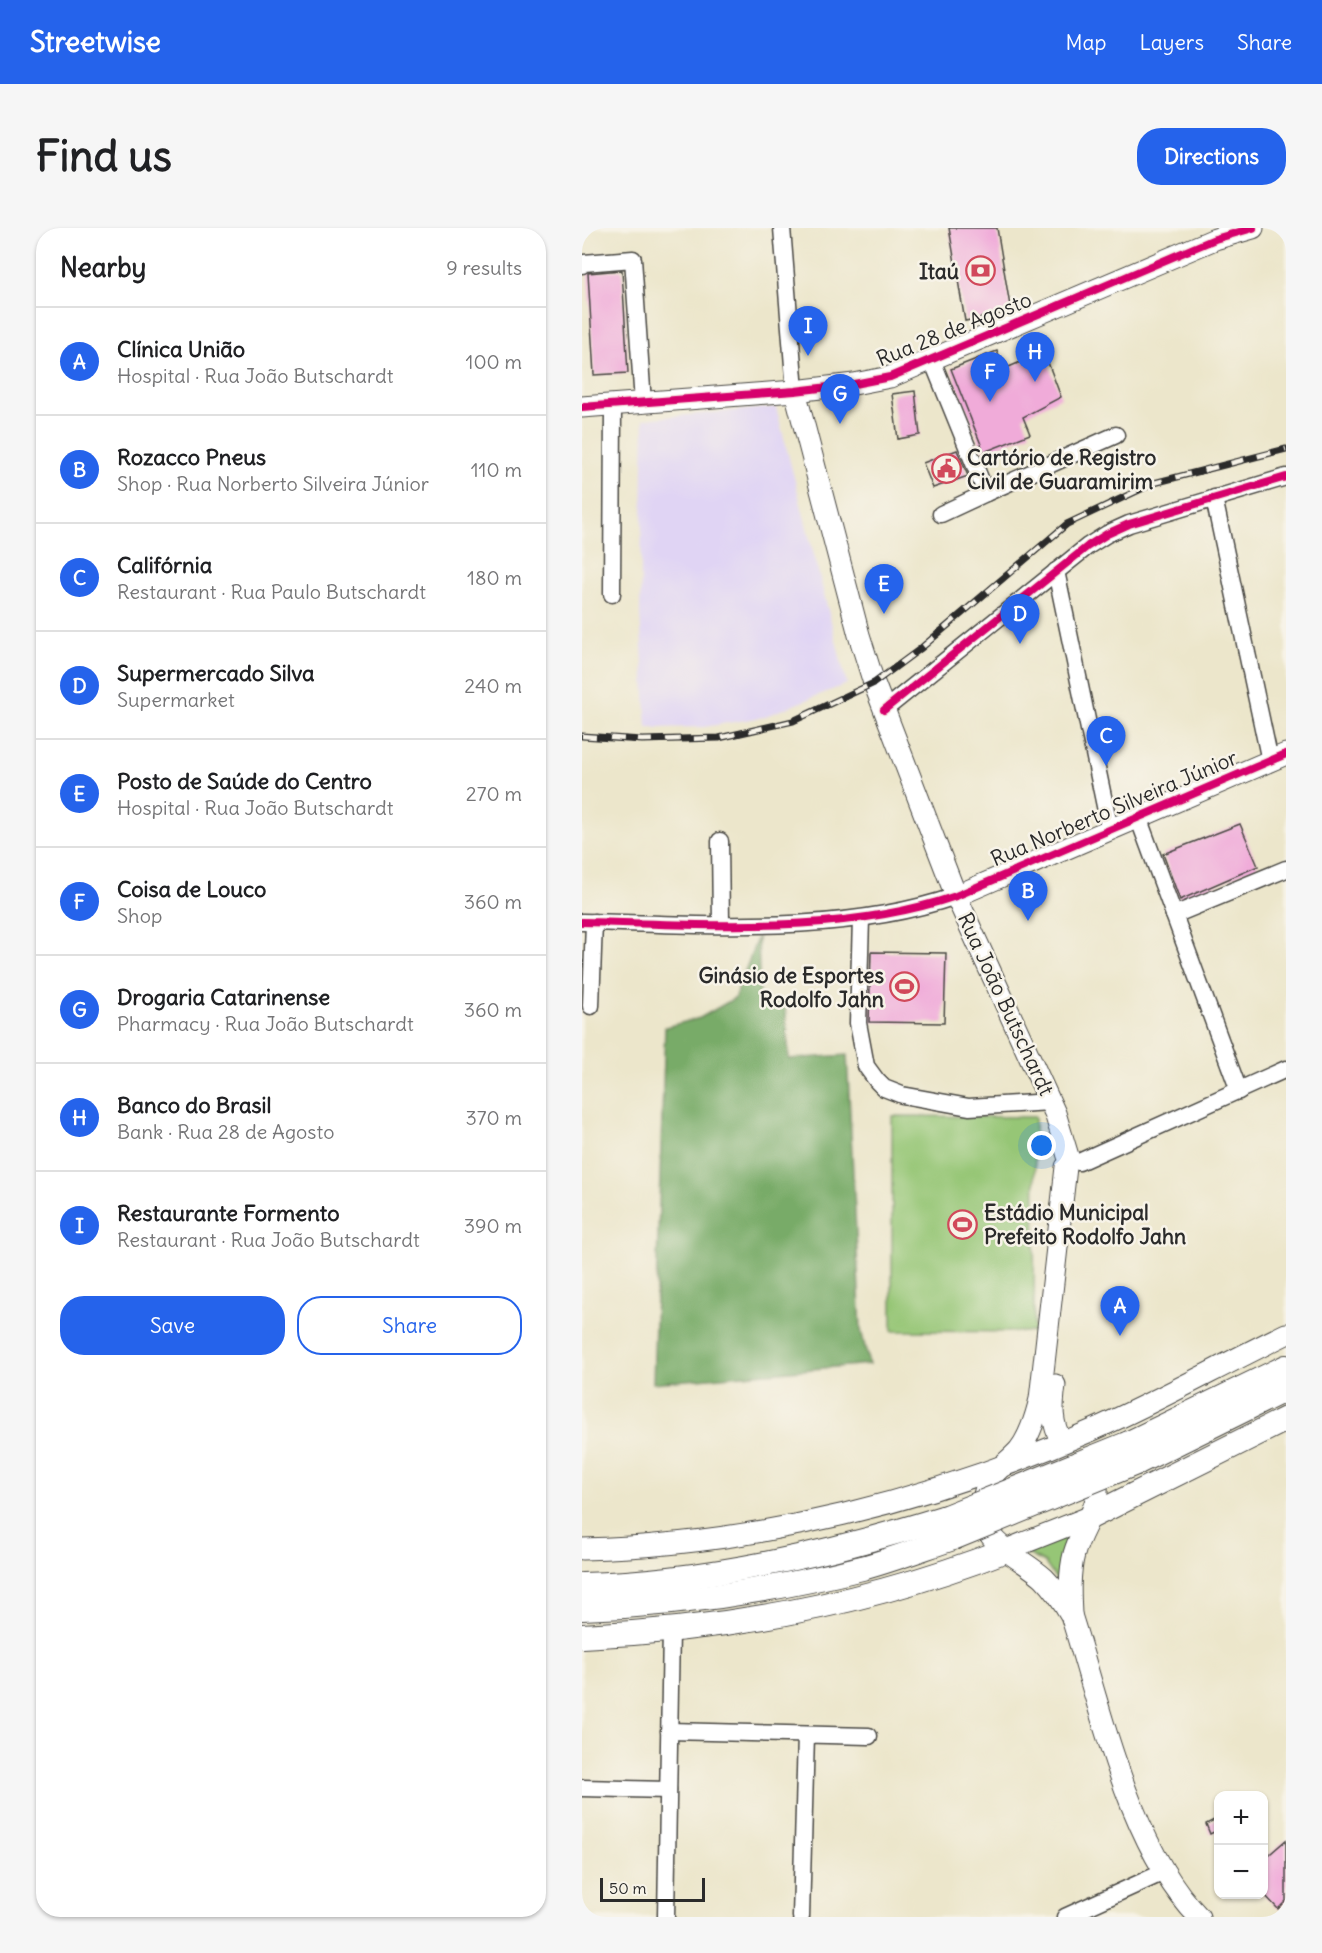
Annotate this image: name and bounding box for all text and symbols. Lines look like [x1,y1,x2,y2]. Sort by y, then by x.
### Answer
text: Streetwise [30,24,161,60]
text: Map [1066,29,1106,56]
text: Layers [1139,29,1204,56]
text: Share [1237,29,1292,56]
button: Directions [1137,128,1286,185]
text: Find us [36,130,172,182]
text: Nearby [60,251,146,284]
text: 9 results [446,255,522,280]
bank icon: Itaú [964,255,996,287]
place label: Itaú [919,258,959,285]
street label: Rua 28 de Agosto [872,286,1036,372]
pin: I [788,306,828,356]
pin: H [1016,332,1054,382]
text: Clínica União [117,335,245,363]
text: A [73,349,86,374]
text: 100 m [465,349,522,374]
pin: F [970,352,1010,402]
text: Hospital · Rua João Butschardt [117,363,393,388]
pin: G [820,374,860,424]
text: Rozacco Pneus [117,443,266,471]
place label: Cartório de Registro Civil de Guaramirim [967,444,1156,495]
public building icon: Cartório de Registro Civil de Guaramirim [930,453,962,485]
text: B [73,457,86,482]
text: 110 m [471,457,522,482]
text: Shop · Rua Norberto Silveira Júnior [117,471,429,496]
text: Califórnia [117,551,212,579]
pin: E [864,564,904,614]
text: C [73,565,86,590]
text: 180 m [467,565,522,590]
text: Restaurant · Rua Paulo Butschardt [117,579,426,604]
pin: D [1000,594,1040,644]
text: Supermercado Silva [117,659,315,687]
text: D [72,673,87,698]
text: 240 m [464,673,522,698]
text: Supermarket [117,687,235,712]
pin: C [1086,716,1126,766]
street label: Rua Norberto Silveira Júnior [987,744,1242,872]
text: Posto de Saúde do Centro [117,767,372,795]
text: E [74,781,85,806]
text: 270 m [466,781,522,806]
text: Hospital · Rua João Butschardt [117,795,393,820]
pin: B [1008,872,1048,921]
text: Coisa de Louco [117,875,266,903]
text: F [74,889,85,914]
text: 360 m [464,889,522,914]
text: Shop [117,903,162,928]
street label: Rua João Butschardt [952,908,1060,1100]
place label: Ginásio de Esportes Rodolfo Jahn [698,962,884,1013]
sports icon: Ginásio de Esportes Rodolfo Jahn [889,971,921,1003]
text: Drogaria Catarinense [117,983,330,1011]
text: G [72,997,87,1022]
text: 360 m [464,997,522,1022]
text: Pharmacy · Rua João Butschardt [117,1011,414,1036]
text: Banco do Brasil [117,1091,271,1119]
text: H [72,1105,87,1130]
text: 370 m [465,1105,522,1130]
text: Bank · Rua 28 de Agosto [117,1119,334,1144]
your location [1027,1131,1056,1160]
text: Restaurante Formento [117,1199,340,1227]
place label: Estádio Municipal Prefeito Rodolfo Jahn [984,1199,1186,1250]
sports icon: Estádio Municipal Prefeito Rodolfo Jahn [947,1208,979,1240]
text: I [75,1213,84,1238]
text: 390 m [464,1213,522,1238]
text: Restaurant · Rua João Butschardt [117,1227,420,1252]
pin: A [1100,1286,1140,1336]
button: Save [60,1296,285,1355]
button: Share [297,1296,522,1355]
map controls [1214,1791,1268,1899]
button: + [1214,1791,1268,1845]
button: − [1214,1845,1268,1899]
scale bar [600,1875,705,1902]
text: 50 m [609,1878,647,1898]

